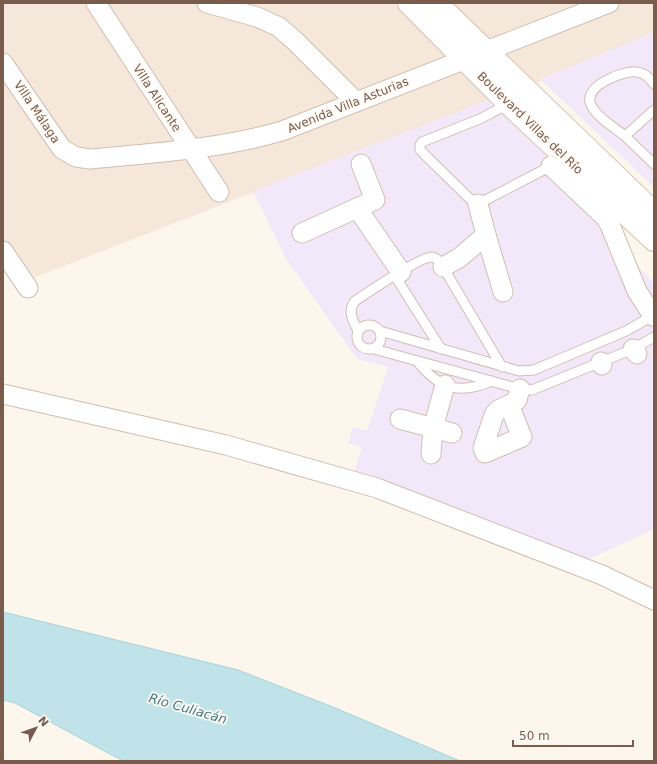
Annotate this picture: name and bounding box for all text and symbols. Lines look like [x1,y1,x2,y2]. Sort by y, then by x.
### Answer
street label: Villa Alicante [130,62,184,134]
street label: Boulevard Villas del Río [474,69,586,177]
street label: Avenida Villa Asturias [285,74,411,136]
street label: Villa Málaga [11,78,63,146]
water label: Río Culiacán [147,690,229,727]
north arrow [16,708,56,748]
text: N [35,714,51,730]
scale bar [513,722,633,748]
text: 50 m [519,729,550,743]

